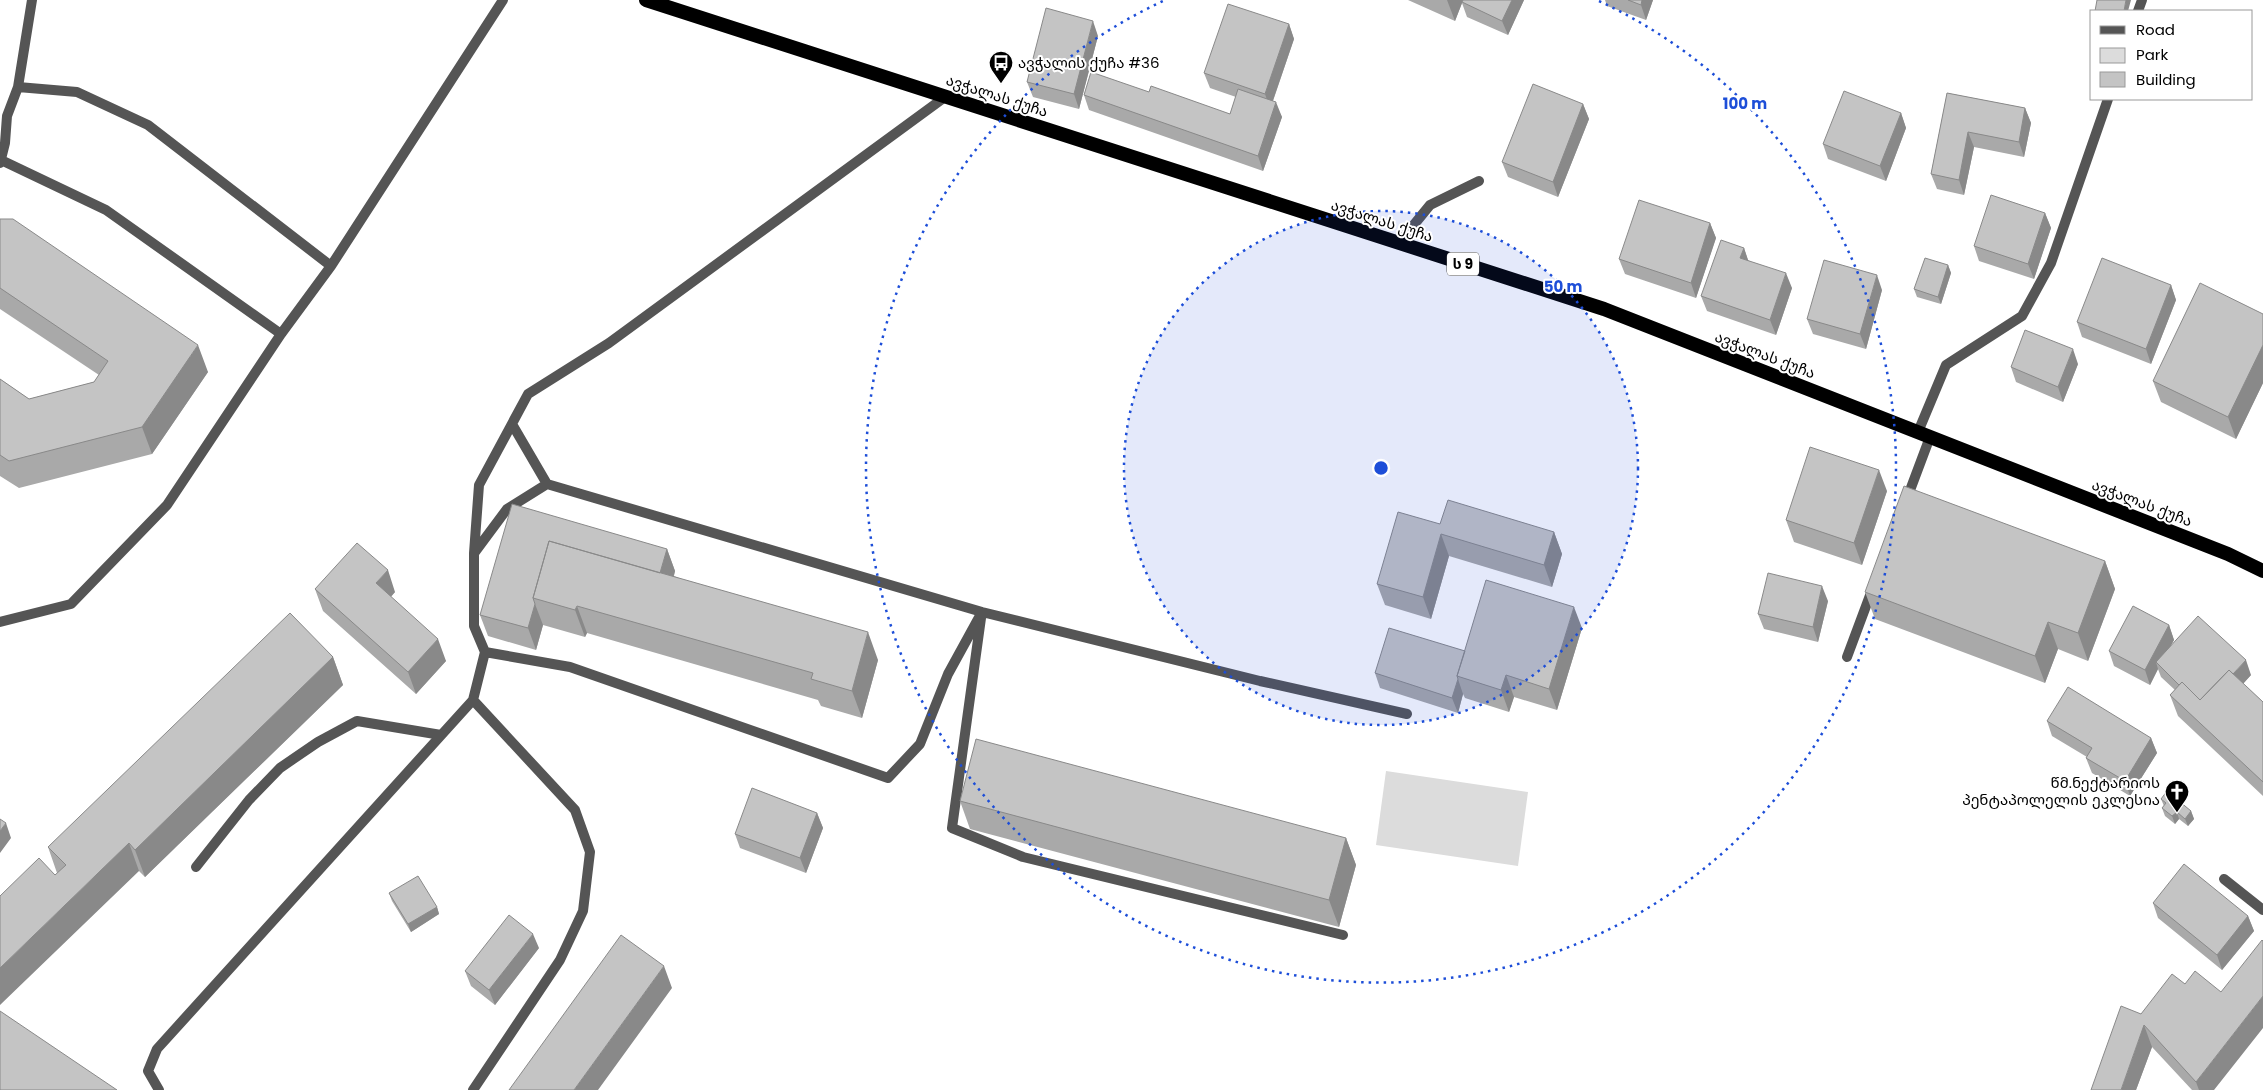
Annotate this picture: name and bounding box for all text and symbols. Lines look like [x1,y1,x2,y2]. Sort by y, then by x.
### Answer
legend [2090,10,2253,100]
text: Road [2136,19,2175,40]
text: Park [2136,44,2168,65]
bus stop icon: ავჭალის ქუჩა #36 [988,50,1014,84]
place label: ავჭალის ქუჩა #36 [1018,52,1159,73]
street label: ავჭალას ქუჩა [943,69,1051,122]
text: Building [2136,69,2196,90]
text: 100 m [1723,93,1767,114]
street label: ავჭალას ქუჩა [1328,194,1436,247]
road number: ს 9 [1447,252,1479,276]
text: 50 m [1544,276,1582,297]
street label: ავჭალას ქუჩა [1712,326,1818,383]
centre of rings [1372,459,1390,477]
street label: ავჭალას ქუჩა [2089,474,2195,531]
place label: წმ.ნექტარიოს პენტაპოლელის ეკლესია [1962,772,2160,810]
church icon: წმ.ნექტარიოს პენტაპოლელის ეკლესია [2164,779,2190,813]

